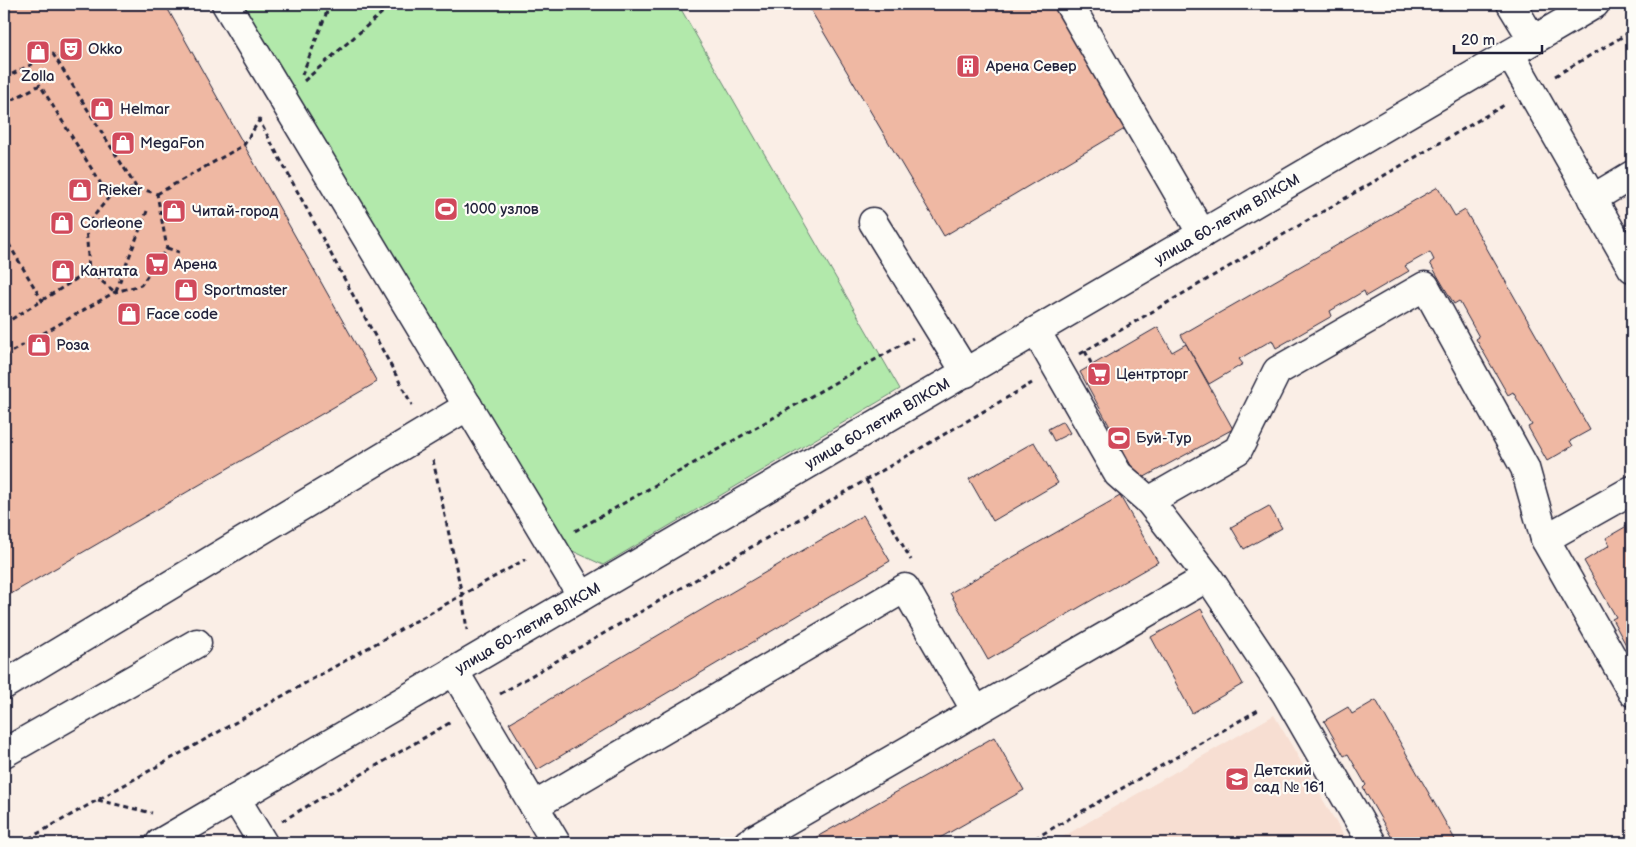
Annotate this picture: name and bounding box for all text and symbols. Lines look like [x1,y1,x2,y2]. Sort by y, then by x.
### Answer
scale bar [1454,22,1541,54]
text: 20 m [1461,31,1495,50]
theatre icon: Okko [58,36,84,62]
shop icon: Zolla [25,39,51,65]
place label: Okko [88,40,122,59]
building icon: Арена Север [955,53,981,79]
place label: Арена Север [985,57,1077,76]
place label: Zolla [21,67,54,86]
shop icon: Helmar [89,96,115,122]
place label: Helmar [120,100,170,119]
shop icon: MegaFon [110,130,136,156]
place label: MegaFon [140,134,205,153]
street label: улица 60-летия ВЛКСМ [1151,169,1303,269]
shop icon: Rieker [67,177,93,203]
place label: Rieker [98,181,143,200]
sports icon: 1000 узлов [433,196,459,222]
shop icon: Читай-город [161,198,187,224]
place label: 1000 узлов [464,200,539,219]
place label: Читай-город [192,202,278,221]
shop icon: Corleone [49,210,75,236]
place label: Corleone [80,214,143,233]
supermarket icon: Арена [144,251,170,277]
place label: Арена [173,255,217,274]
shop icon: Кантата [50,258,76,284]
place label: Кантата [80,262,138,281]
shop icon: Sportmaster [173,277,199,303]
place label: Sportmaster [204,281,288,300]
shop icon: Face code [116,301,142,327]
place label: Face code [146,305,218,324]
shop icon: Роза [26,332,52,358]
place label: Роза [56,336,89,355]
supermarket icon: Центрторг [1086,361,1112,387]
place label: Центрторг [1116,365,1188,384]
street label: улица 60-летия ВЛКСМ [801,374,953,473]
sports icon: Буй-Тур [1106,425,1132,451]
place label: Буй-Тур [1136,429,1192,448]
street label: улица 60-летия ВЛКСМ [452,578,604,678]
place label: Детский сад № 161 [1254,761,1324,797]
school or university icon: Детский сад № 161 [1224,766,1250,792]

